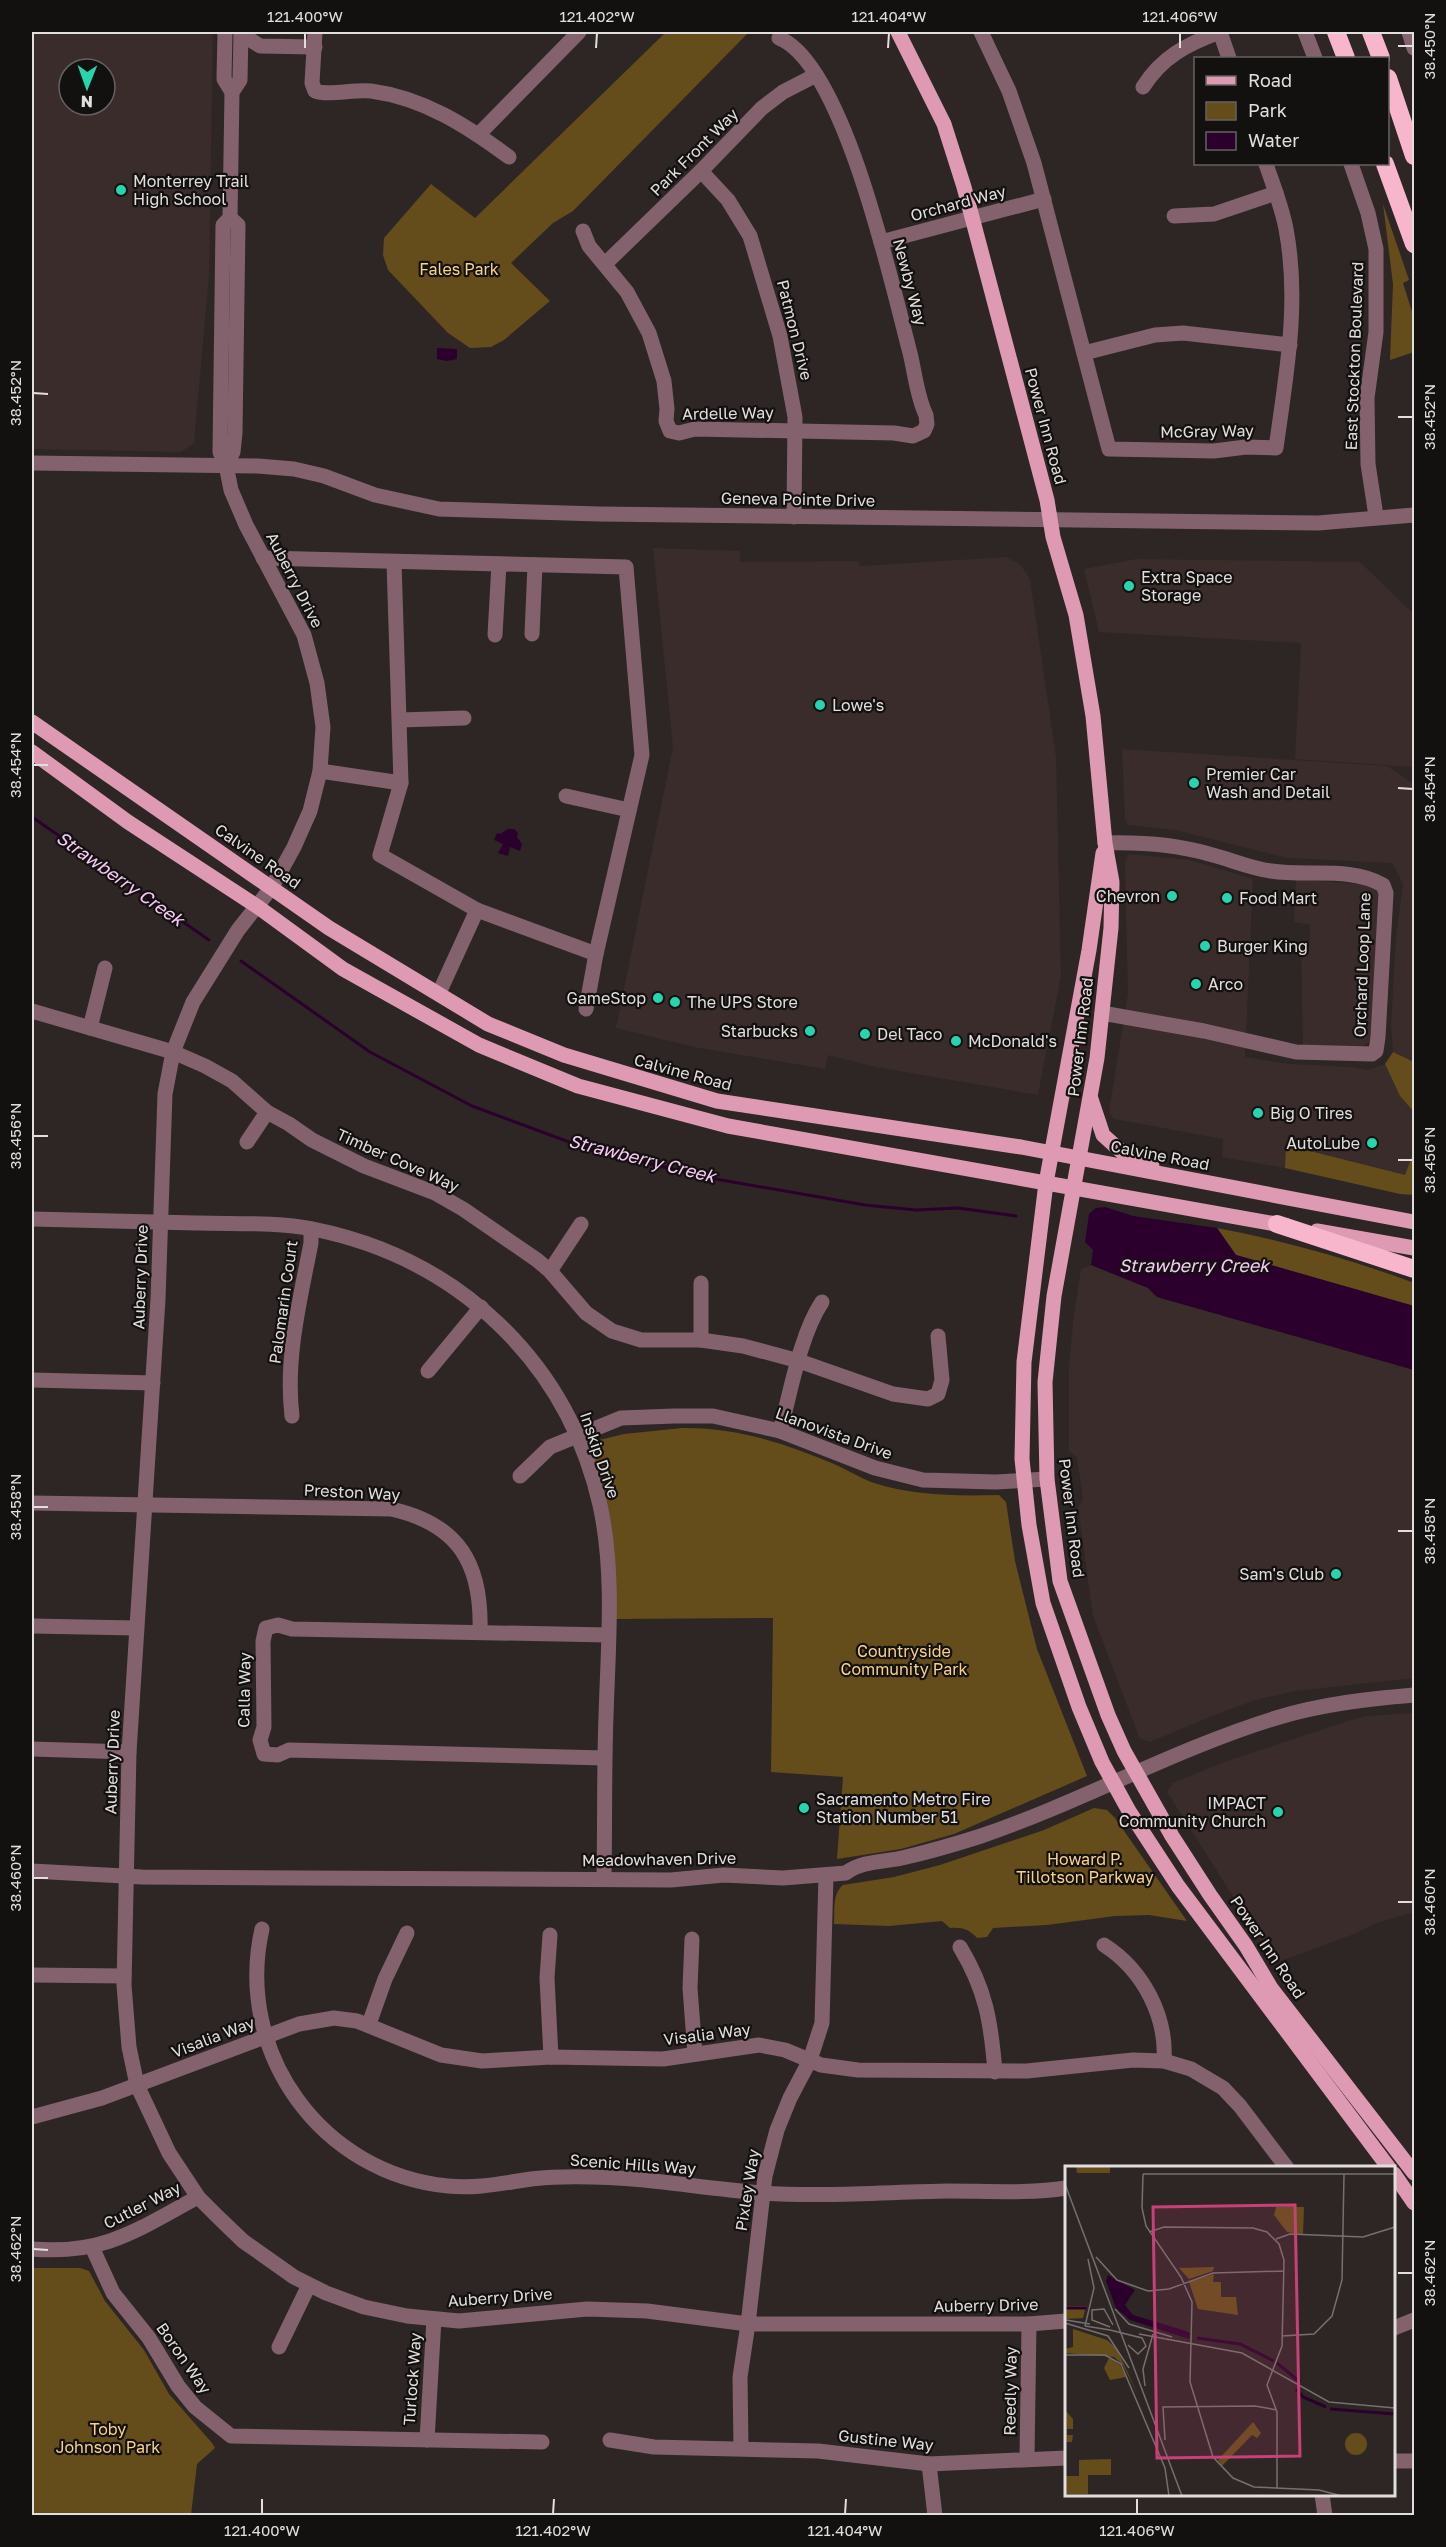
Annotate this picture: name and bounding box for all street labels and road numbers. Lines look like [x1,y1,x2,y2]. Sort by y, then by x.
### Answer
street label: Park Front Way [646,104,742,200]
street label: Orchard Way [908,181,1008,225]
street label: Newby Way [889,236,931,328]
street label: East Stockton Boulevard [1341,261,1367,451]
street label: Patmon Drive [773,278,817,382]
street label: Power Inn Road [1021,365,1071,487]
street label: Ardelle Way [682,402,774,424]
street label: McGray Way [1160,420,1254,442]
street label: Geneva Pointe Drive [721,488,875,510]
street label: Auberry Drive [262,529,328,631]
street label: Calvine Road [211,819,305,893]
street label: Orchard Loop Lane [1349,892,1375,1038]
street label: Power Inn Road [1063,976,1097,1098]
street label: Calvine Road [632,1049,734,1095]
street label: Timber Cove Way [334,1124,462,1196]
street label: Calvine Road [1109,1136,1211,1174]
street label: Auberry Drive [128,1224,152,1330]
street label: Palomarin Court [264,1239,302,1365]
street label: Llanovista Drive [773,1403,895,1463]
street label: Inskip Drive [576,1409,624,1501]
street label: Power Inn Road [1055,1457,1089,1579]
street label: Preston Way [303,1479,401,1505]
street label: Calla Way [233,1652,255,1728]
street label: Auberry Drive [100,1709,124,1815]
street label: Meadowhaven Drive [582,1848,736,1870]
street label: Power Inn Road [1226,1892,1310,2002]
street label: Visalia Way [169,2012,257,2062]
street label: Visalia Way [662,2019,752,2049]
street label: Pixley Way [731,2147,763,2232]
street label: Scenic Hills Way [569,2150,697,2178]
street label: Cutler Way [100,2177,184,2233]
street label: Auberry Drive [447,2283,553,2311]
street label: Auberry Drive [933,2294,1039,2316]
street label: Boron Way [152,2319,216,2397]
street label: Turlock Way [399,2332,425,2426]
street label: Reedly Way [999,2346,1021,2436]
street label: Gustine Way [837,2425,935,2455]

